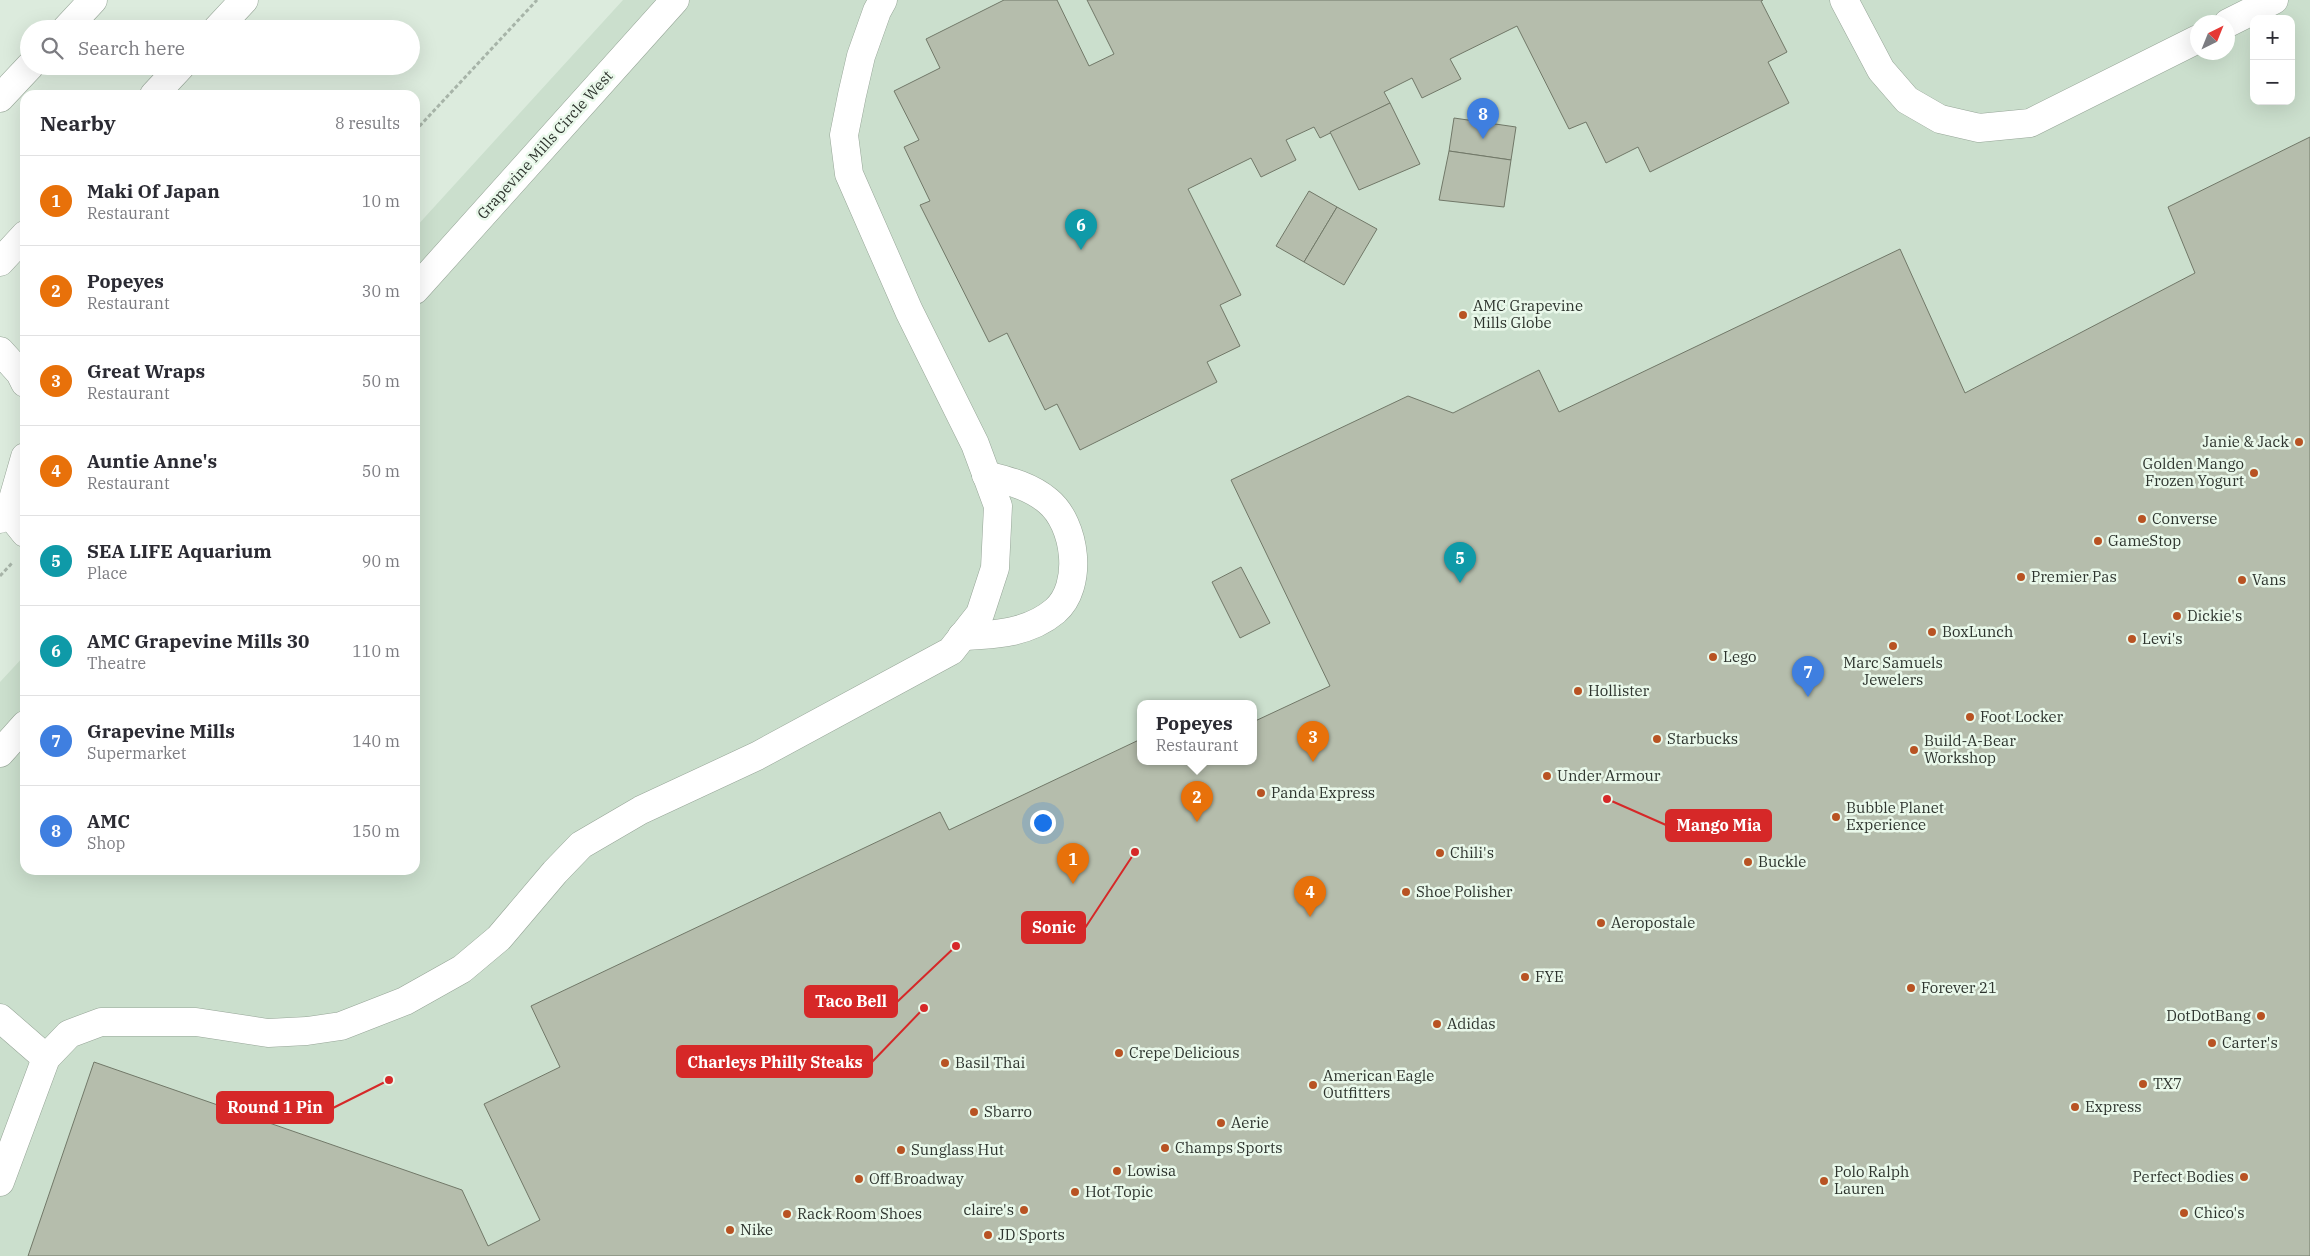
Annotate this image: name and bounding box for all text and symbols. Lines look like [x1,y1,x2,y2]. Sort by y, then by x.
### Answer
north arrow [2190,15,2235,60]
map controls [2250,15,2295,105]
button: + [2250,15,2295,60]
search box [20,20,420,75]
icon: search [38,34,66,62]
text: Search here [78,36,185,60]
button: − [2250,60,2295,105]
street label: Grapevine Mills Circle West [473,66,617,223]
pin: 8 [1467,98,1499,139]
text: Nearby [40,109,116,137]
text: 8 results [335,113,400,133]
text: Maki Of Japan [87,179,220,203]
text: 1 [51,191,61,211]
text: 10 m [362,191,400,211]
text: Restaurant [87,203,170,223]
pin: 6 [1065,209,1097,250]
text: Popeyes [87,269,164,293]
text: 2 [51,281,61,301]
text: 30 m [362,281,400,301]
text: Restaurant [87,293,170,313]
place label: AMC Grapevine Mills Globe [1473,296,1583,332]
marker: AMC Grapevine Mills Globe [1457,309,1469,321]
text: Great Wraps [87,359,205,383]
text: 3 [51,371,61,391]
text: 50 m [362,371,400,391]
text: Restaurant [87,383,170,403]
place label: Janie & Jack [2203,432,2289,451]
marker: Janie & Jack [2293,436,2305,448]
text: Auntie Anne's [87,449,217,473]
place label: Golden Mango Frozen Yogurt [2143,454,2244,490]
text: 4 [51,461,61,481]
text: 50 m [362,461,400,481]
marker: Golden Mango Frozen Yogurt [2248,467,2260,479]
text: Restaurant [87,473,170,493]
place label: Converse [2152,509,2217,528]
marker: Converse [2136,513,2148,525]
place label: GameStop [2108,531,2181,550]
marker: GameStop [2092,535,2104,547]
text: SEA LIFE Aquarium [87,539,272,563]
pin: 5 [1444,542,1476,583]
text: 5 [51,551,61,571]
text: 90 m [362,551,400,571]
text: Place [87,563,127,583]
place label: Premier Pas [2031,567,2117,586]
place label: Vans [2252,570,2286,589]
marker: Premier Pas [2015,571,2027,583]
marker: Vans [2236,574,2248,586]
place label: Dickie's [2187,606,2242,625]
marker: Dickie's [2171,610,2183,622]
place label: BoxLunch [1942,622,2013,641]
marker: BoxLunch [1926,626,1938,638]
text: AMC Grapevine Mills 30 [87,629,309,653]
place label: Levi's [2142,629,2183,648]
marker: Levi's [2126,633,2138,645]
marker: Marc Samuels Jewelers [1887,640,1899,652]
text: 6 [51,641,61,661]
text: 110 m [352,641,400,661]
place label: Lego [1723,647,1756,666]
marker: Lego [1707,651,1719,663]
text: Theatre [87,653,146,673]
place label: Marc Samuels Jewelers [1843,653,1943,689]
pin: 7 [1792,656,1824,697]
place label: Hollister [1588,681,1650,700]
marker: Hollister [1572,685,1584,697]
popup [1137,700,1257,765]
place label: Foot Locker [1980,707,2063,726]
text: Popeyes [1156,711,1233,735]
marker: Foot Locker [1964,711,1976,723]
text: Grapevine Mills [87,719,235,743]
pin: 3 [1297,721,1329,762]
place label: Starbucks [1667,729,1738,748]
text: 7 [51,731,61,751]
text: 140 m [352,731,400,751]
place label: Build-A-Bear Workshop [1924,731,2016,767]
marker: Starbucks [1651,733,1663,745]
text: Restaurant [1156,735,1238,755]
text: Supermarket [87,743,186,763]
marker: Build-A-Bear Workshop [1908,744,1920,756]
place label: Under Armour [1557,766,1661,785]
marker: Under Armour [1541,770,1553,782]
pin: 2 [1181,781,1213,822]
place label: Panda Express [1271,783,1375,802]
marker: Panda Express [1255,787,1267,799]
place label: Bubble Planet Experience [1846,798,1944,834]
text: AMC [87,809,130,833]
your location [1030,810,1056,836]
callout: Mango Mia [1666,810,1771,841]
marker: Bubble Planet Experience [1830,811,1842,823]
text: Mango Mia [1677,815,1761,835]
text: 8 [51,821,61,841]
text: 150 m [352,821,400,841]
text: Shop [87,833,125,853]
pin: 1 [1057,843,1089,884]
place label: Chili's [1450,843,1494,862]
marker: Chili's [1434,847,1446,859]
place label: Buckle [1758,852,1806,871]
marker: Buckle [1742,856,1754,868]
pin: 4 [1294,876,1326,917]
place label: Shoe Polisher [1416,882,1513,901]
marker: Shoe Polisher [1400,886,1412,898]
callout: Sonic [1022,912,1085,943]
place label: Aeropostale [1611,913,1695,932]
text: Sonic [1032,917,1076,937]
marker: Aeropostale [1595,917,1607,929]
place label: FYE [1535,967,1564,986]
marker: FYE [1519,971,1531,983]
place label: Forever 21 [1921,978,1997,997]
marker: Forever 21 [1905,982,1917,994]
callout: Taco Bell [805,986,897,1017]
text: Taco Bell [815,991,887,1011]
place label: DotDotBang [2166,1006,2251,1025]
marker: DotDotBang [2255,1010,2267,1022]
place label: Adidas [1447,1014,1496,1033]
marker: Adidas [1431,1018,1443,1030]
place label: Carter's [2222,1033,2278,1052]
marker: Carter's [2206,1037,2218,1049]
place label: Crepe Delicious [1129,1043,1239,1062]
callout: Charleys Philly Steaks [677,1046,872,1077]
marker: Crepe Delicious [1113,1047,1125,1059]
text: Charleys Philly Steaks [687,1052,863,1072]
place label: Basil Thai [955,1053,1026,1072]
marker: Basil Thai [939,1057,951,1069]
place label: American Eagle Outfitters [1323,1066,1434,1102]
place label: TX7 [2153,1074,2182,1093]
marker: TX7 [2137,1078,2149,1090]
marker: American Eagle Outfitters [1307,1079,1319,1091]
callout: Round 1 Pin [217,1092,333,1123]
text: Round 1 Pin [227,1097,323,1117]
place label: Express [2085,1097,2141,1116]
marker: Express [2069,1101,2081,1113]
place label: Sbarro [984,1102,1032,1121]
marker: Sbarro [968,1106,980,1118]
place label: Aerie [1231,1113,1269,1132]
marker: Aerie [1215,1117,1227,1129]
place label: Champs Sports [1175,1138,1283,1157]
place label: Sunglass Hut [911,1140,1004,1159]
marker: Champs Sports [1159,1142,1171,1154]
marker: Sunglass Hut [895,1144,907,1156]
place label: Lowisa [1127,1161,1176,1180]
place label: Polo Ralph Lauren [1834,1162,1909,1198]
marker: Lowisa [1111,1165,1123,1177]
place label: Perfect Bodies [2133,1167,2234,1186]
place label: Off Broadway [869,1169,964,1188]
marker: Perfect Bodies [2238,1171,2250,1183]
marker: Off Broadway [853,1173,865,1185]
marker: Polo Ralph Lauren [1818,1175,1830,1187]
place label: Hot Topic [1085,1182,1154,1201]
marker: Hot Topic [1069,1186,1081,1198]
place label: claire's [964,1200,1014,1219]
place label: Chico's [2194,1203,2245,1222]
place label: Rack Room Shoes [797,1204,922,1223]
marker: claire's [1018,1204,1030,1216]
marker: Chico's [2178,1207,2190,1219]
marker: Rack Room Shoes [781,1208,793,1220]
place label: Nike [740,1220,773,1239]
marker: Nike [724,1224,736,1236]
place label: JD Sports [998,1225,1065,1244]
marker: JD Sports [982,1229,994,1241]

